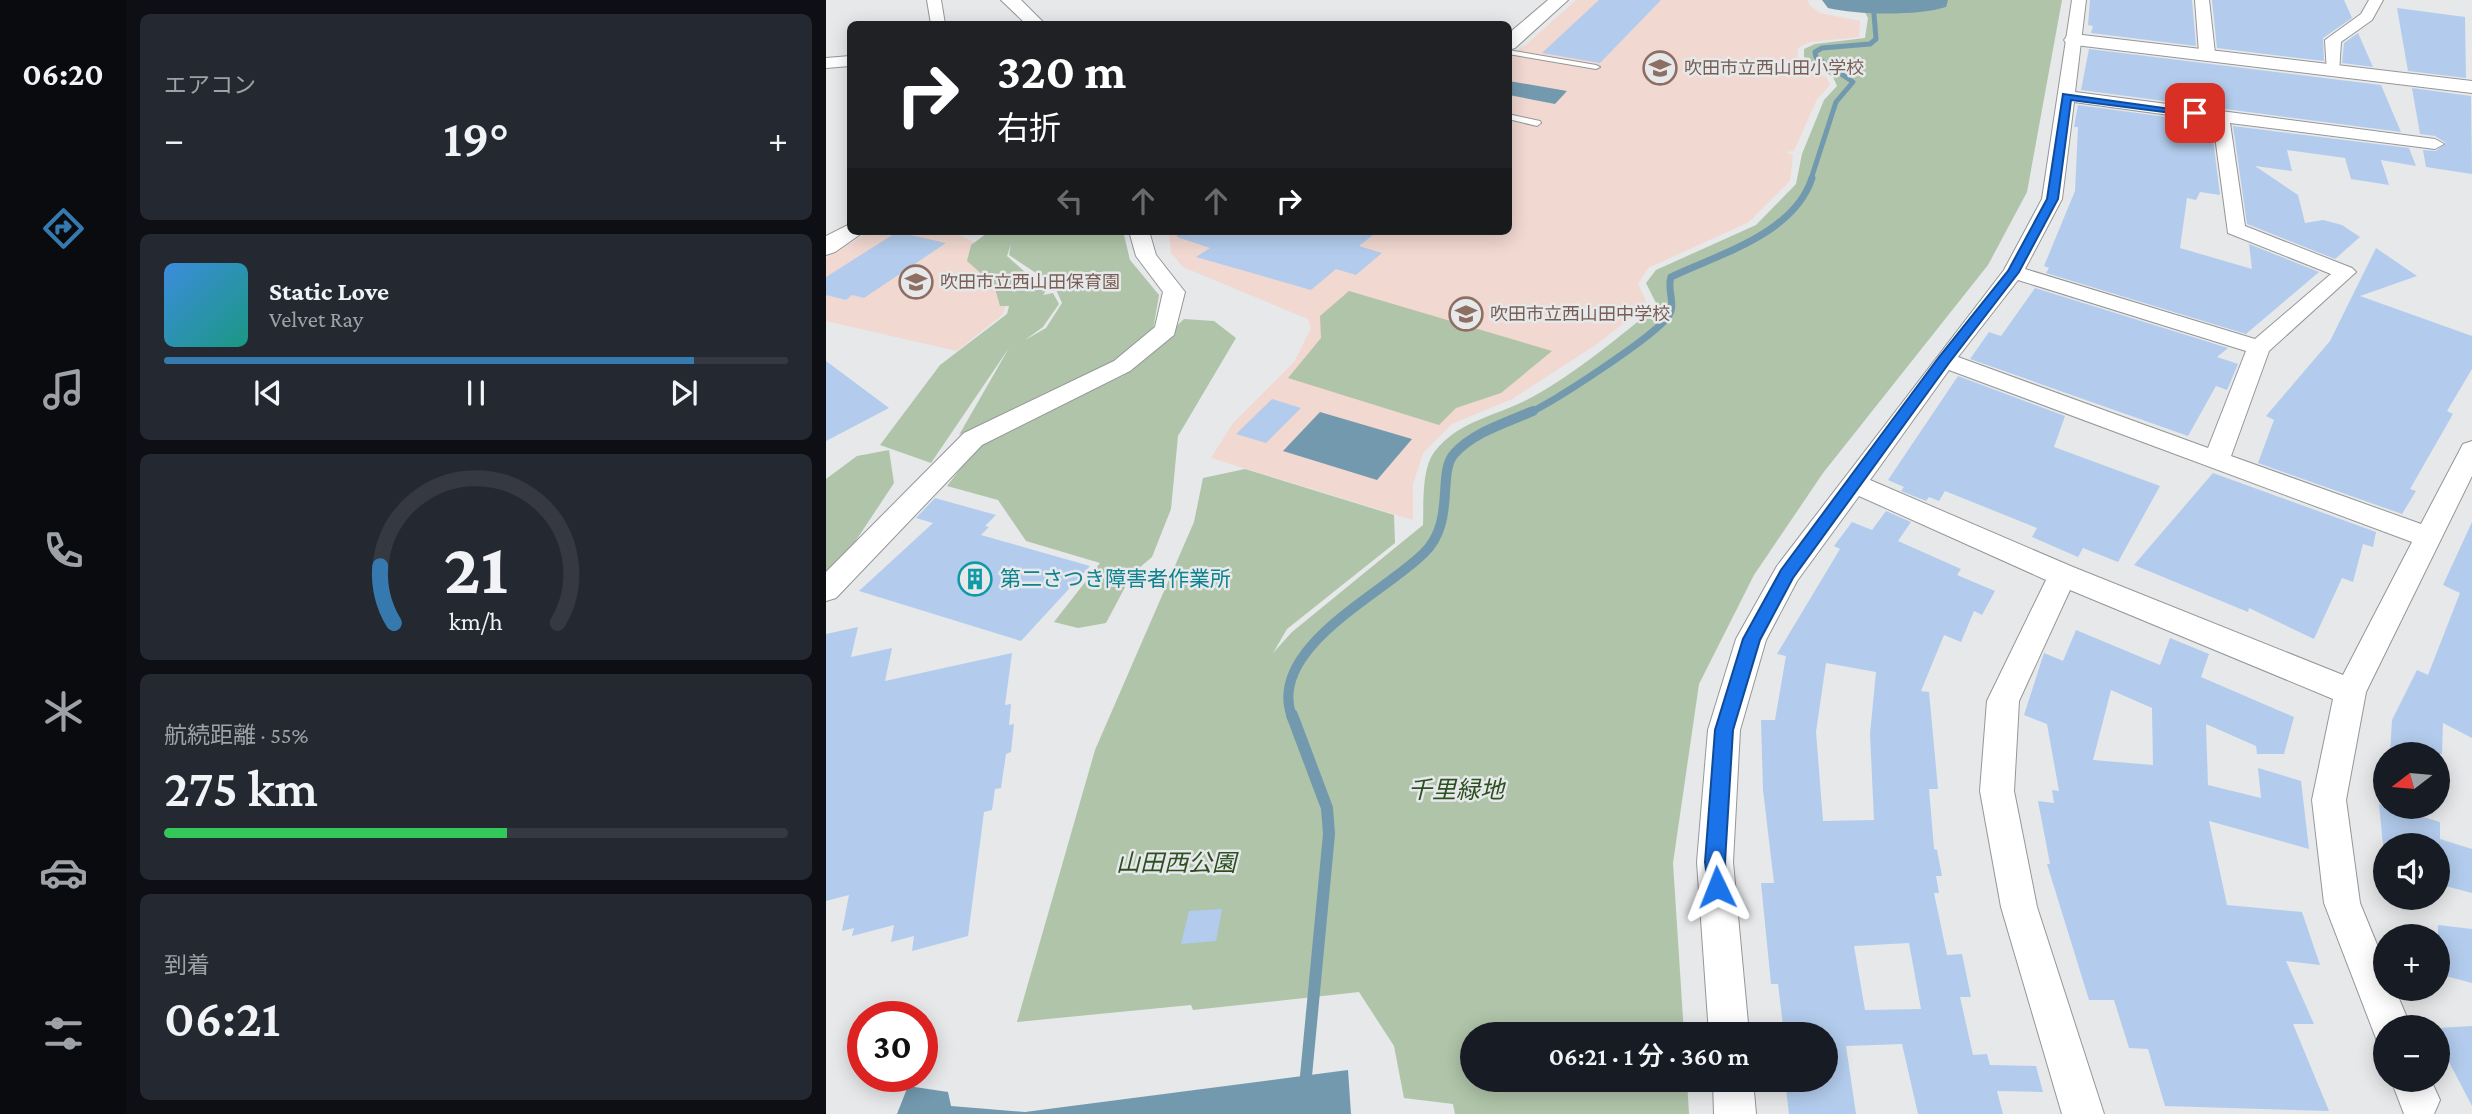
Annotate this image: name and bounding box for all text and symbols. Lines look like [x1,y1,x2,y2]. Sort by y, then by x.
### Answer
text: 320 m [997,44,1126,99]
icon: right [882,49,973,140]
school or university icon: 吹田市立西山田小学校 [1641,49,1679,87]
text: 06:20 [22,56,104,92]
place label: 吹田市立西山田小学校 [1684,58,1864,78]
text: エアコン [164,72,256,98]
pin [2165,83,2225,143]
icon: arrive [2176,94,2214,132]
text: 19° [443,109,509,167]
text: 右折 [997,110,1061,146]
text: − [164,118,184,160]
text: + [768,118,788,160]
icon: left [1051,182,1089,220]
icon: ahead [1124,182,1162,220]
icon: ahead [1197,182,1235,220]
icon: right [1270,182,1308,220]
icon: directions [39,204,88,253]
school or university icon: 吹田市立西山田保育園 [897,263,935,301]
place label: 吹田市立西山田保育園 [940,272,1120,292]
text: Static Love [269,277,389,306]
school or university icon: 吹田市立西山田中学校 [1447,295,1485,333]
place label: 吹田市立西山田中学校 [1490,304,1670,324]
text: Velvet Ray [269,306,363,332]
icon: music [39,365,88,414]
icon: previous [249,374,287,412]
icon: pause [457,374,495,412]
icon: next [665,374,703,412]
icon: phone [39,526,88,575]
text: 21 [444,528,508,609]
building icon: 第二さつき障害者作業所 [956,560,994,598]
place label: 第二さつき障害者作業所 [1000,567,1231,591]
text: km/h [449,608,503,635]
icon: climate [39,687,88,736]
text: 航続距離 · 55% [164,722,308,748]
north arrow [2373,742,2450,819]
map controls [2373,742,2450,1092]
text: 275 km [164,759,318,817]
park label: 千里緑地 [1408,776,1507,803]
button: sound [2373,833,2450,910]
icon: car [39,848,88,897]
park label: 山田西公園 [1116,849,1239,876]
position arrow [1680,850,1754,924]
button: + [2373,924,2450,1001]
text: 到着 [164,952,210,978]
text: 06:21 [164,989,280,1047]
speed limit sign: 30 [847,1001,938,1092]
icon: filters [39,1009,88,1058]
button: − [2373,1015,2450,1092]
text: 06:21 · 1 分 · 360 m [1549,1042,1749,1071]

